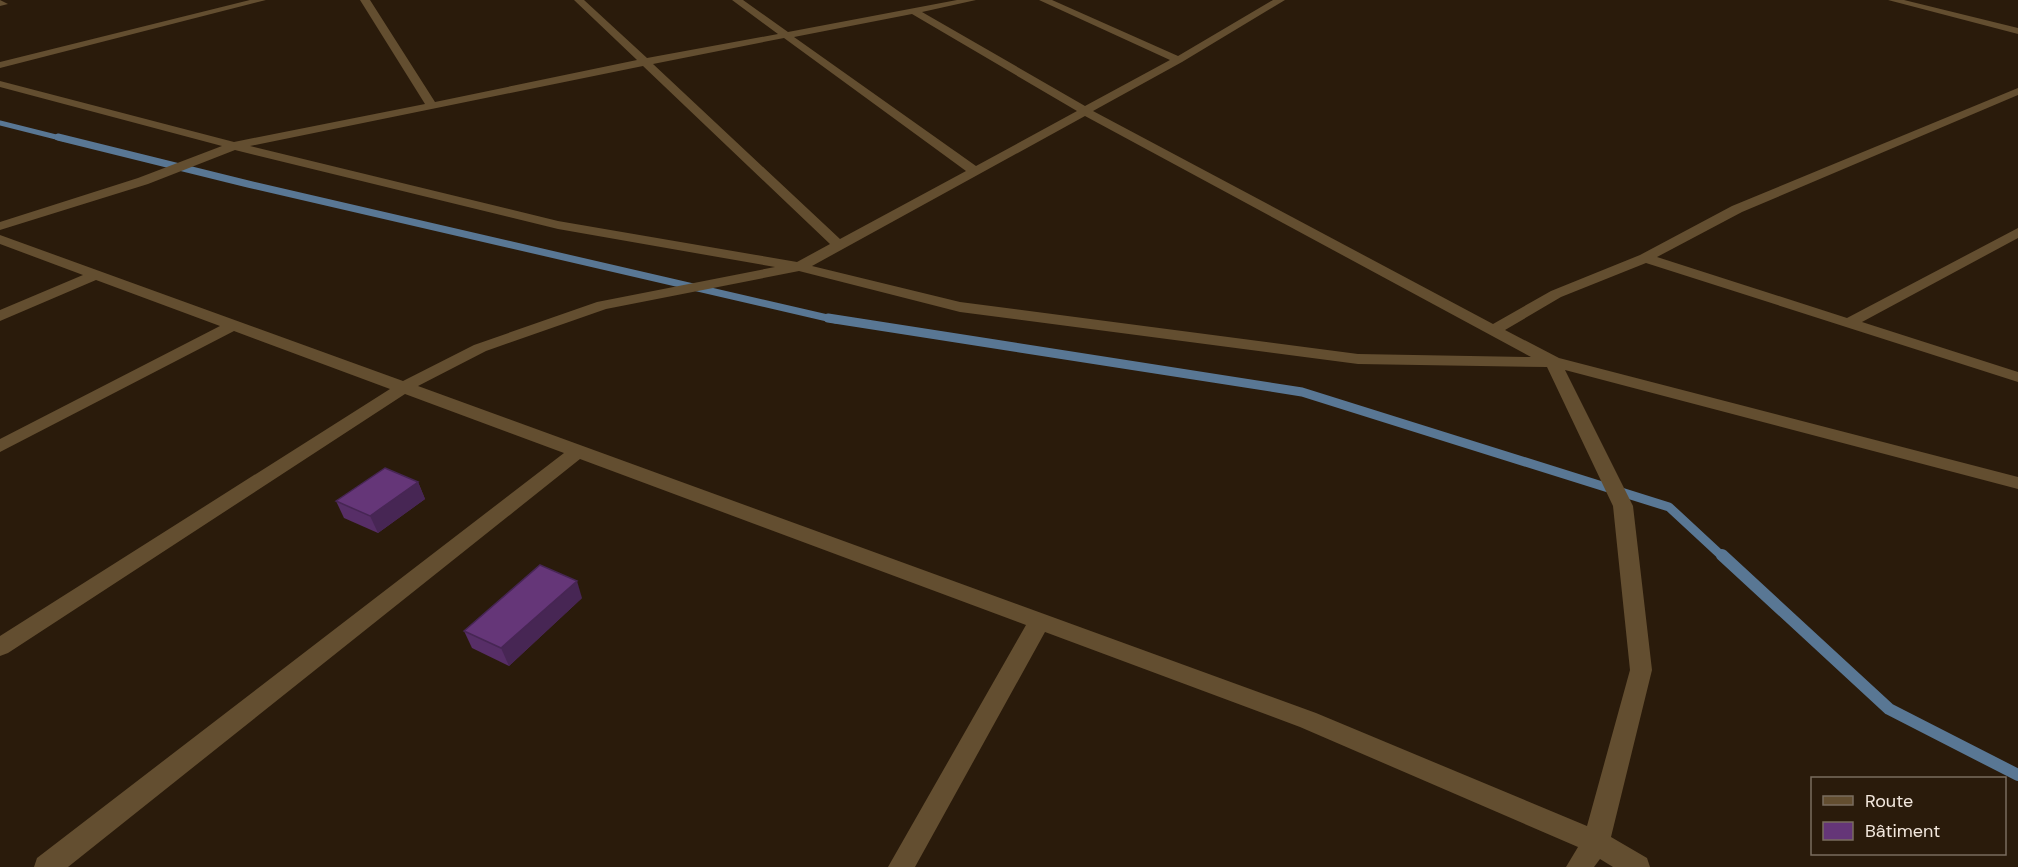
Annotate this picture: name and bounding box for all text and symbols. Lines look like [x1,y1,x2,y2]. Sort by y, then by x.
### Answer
legend [1811,777,2006,855]
text: Route [1865,789,1913,813]
text: Bâtiment [1865,819,1940,843]

